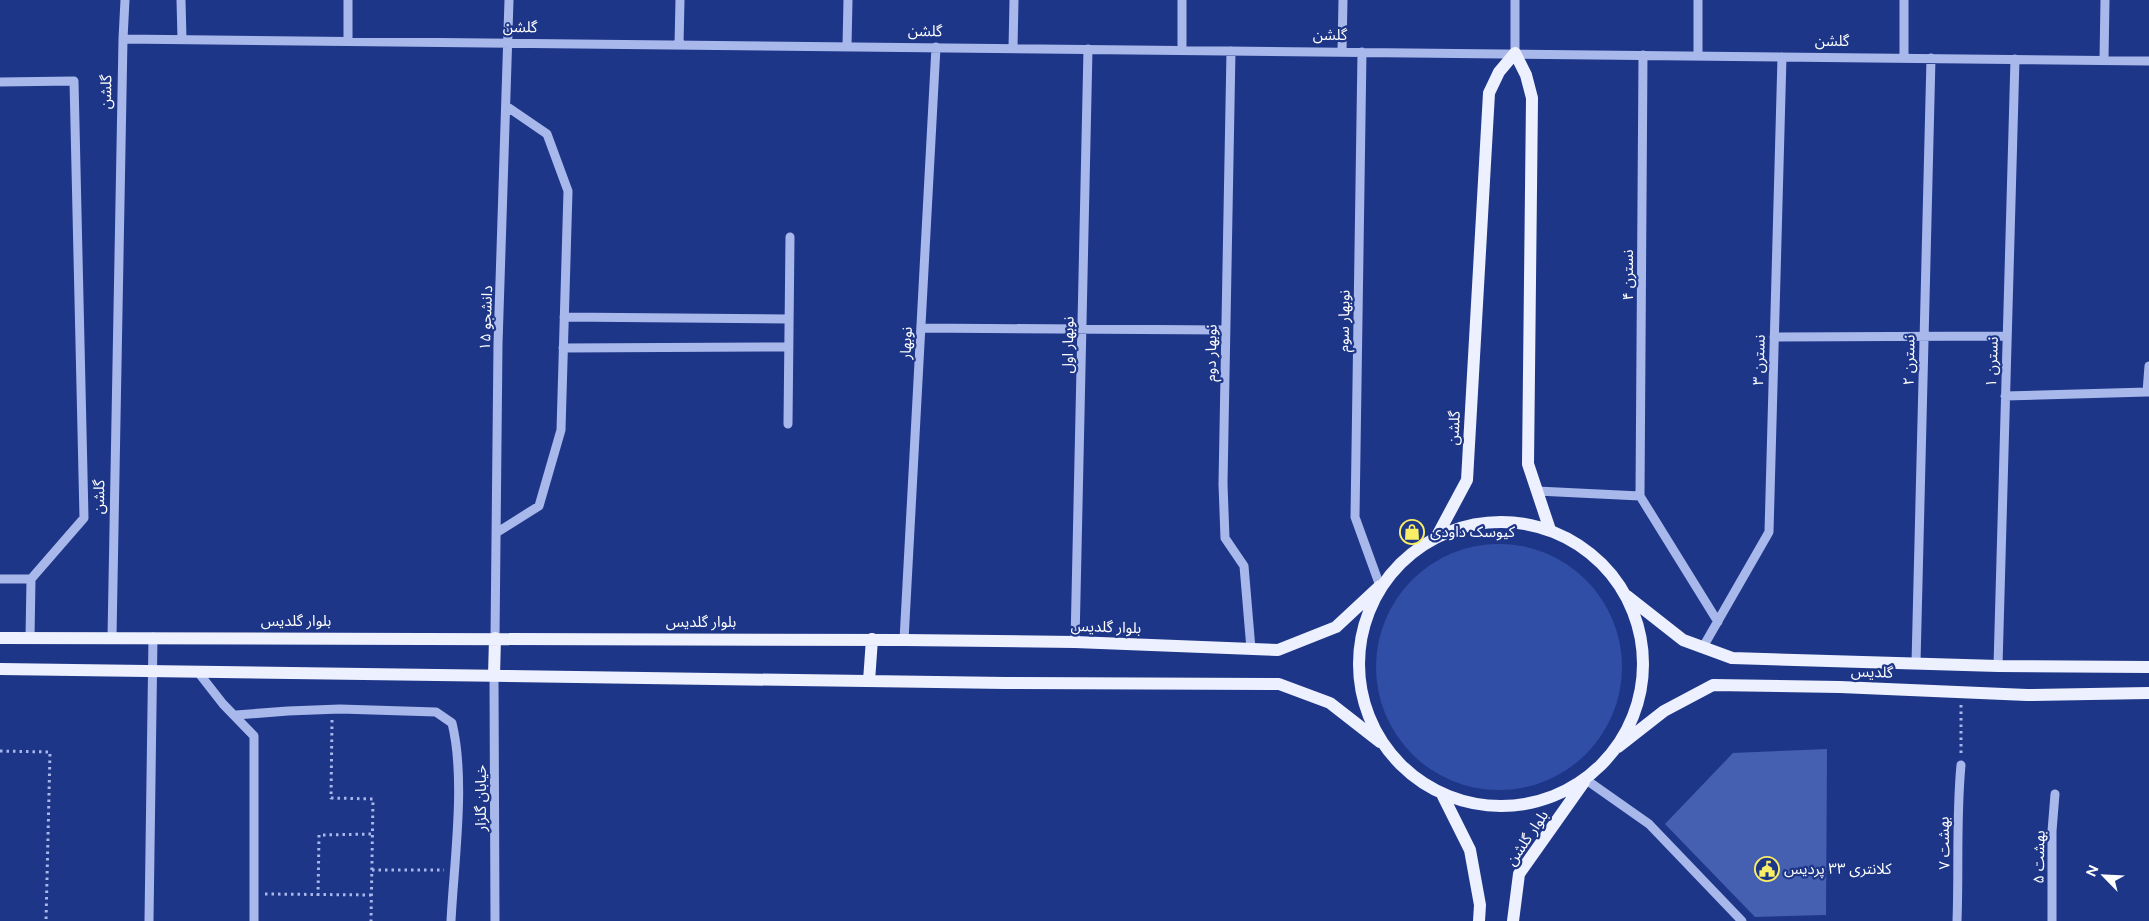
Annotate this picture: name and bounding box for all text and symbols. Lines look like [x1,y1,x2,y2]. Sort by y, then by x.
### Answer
street label: گلشن [503,18,538,36]
street label: گلشن [908,22,943,40]
street label: گلشن [1313,26,1348,44]
street label: گلشن [1815,32,1850,50]
street label: گلشن [97,74,115,109]
street label: نسترن ۴ [1619,250,1637,300]
street label: دانشجو ۱۵ [476,285,496,351]
street label: نوبهار سوم [1334,290,1356,352]
street label: نوبهار اول [1059,316,1077,374]
street label: نوبهار دوم [1202,324,1222,382]
street label: نوبهار [896,326,916,361]
street label: نسترن ۳ [1749,334,1769,386]
street label: نسترن ۲ [1900,334,1918,386]
street label: نسترن ۱ [1982,336,2002,388]
street label: گلشن [1444,410,1464,446]
street label: گلشن [90,479,108,514]
shop icon: کیوسک داودی [1399,519,1425,545]
place label: کیوسک داودی [1430,523,1516,541]
street label: بلوار گلدیس [261,612,331,630]
street label: بلوار گلدیس [666,613,736,631]
street label: بلوار گلدیس [1070,617,1142,637]
street label: گلدیس [1851,662,1894,682]
street label: خیابان گلزار [472,765,490,832]
street label: بلوار گلشن [1502,807,1552,869]
street label: بهشت ۷ [1935,816,1953,870]
street label: بهشت ۵ [2030,830,2048,884]
north arrow [2079,851,2129,901]
public building icon: کلانتری ۳۳ پردیس [1754,856,1780,882]
place label: کلانتری ۳۳ پردیس [1784,860,1892,879]
text: N [2083,863,2103,879]

